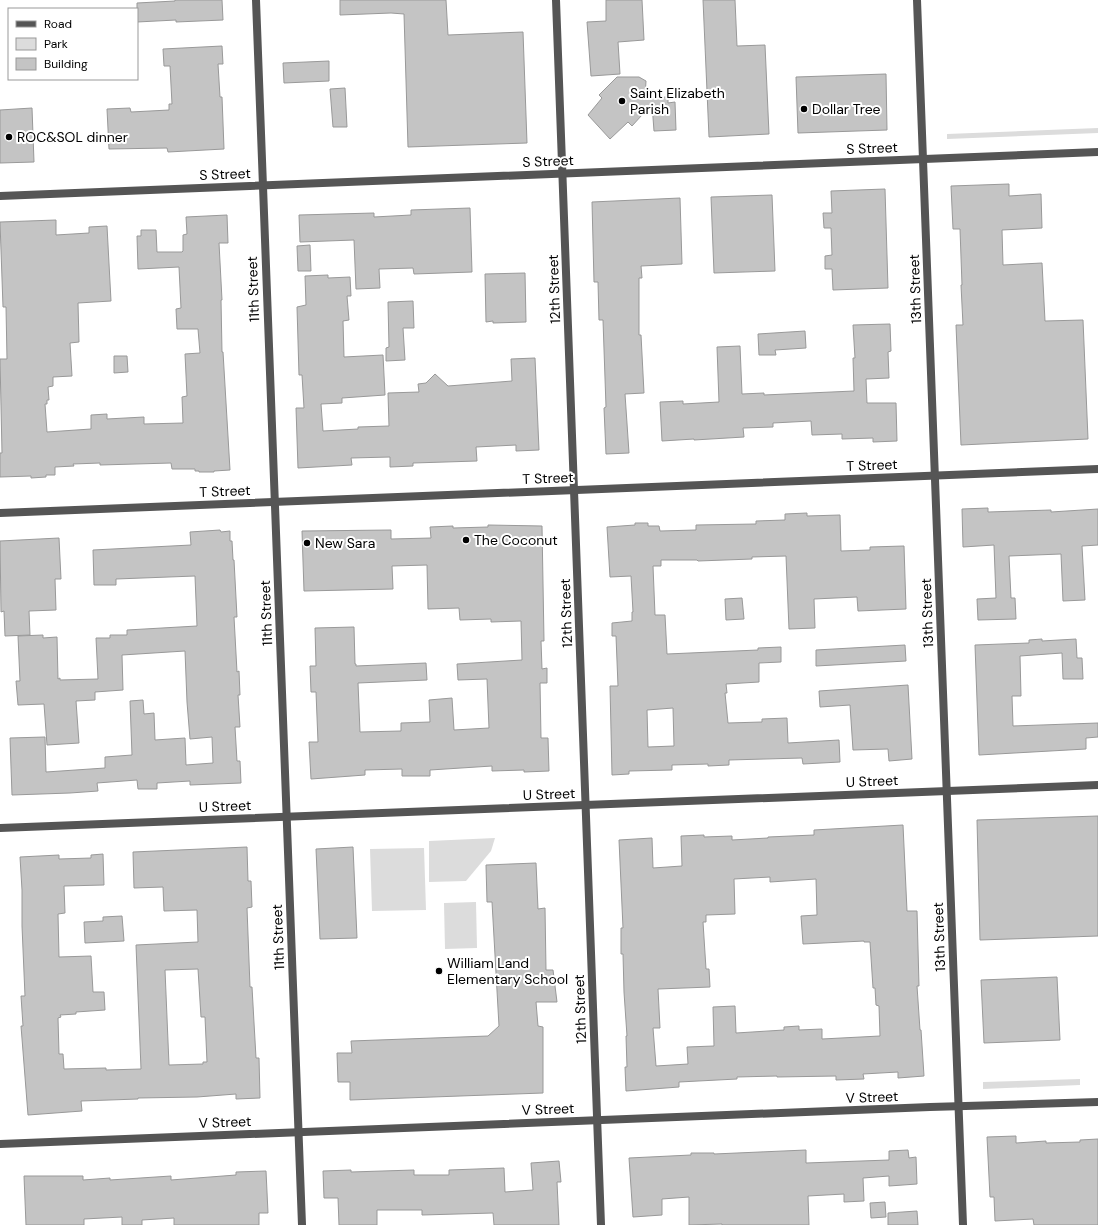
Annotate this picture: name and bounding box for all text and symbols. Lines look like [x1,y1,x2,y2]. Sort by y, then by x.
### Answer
legend [8,8,138,80]
text: Road [44,16,72,32]
text: Park [44,36,68,52]
text: Building [44,56,88,72]
place label: Saint Elizabeth Parish [630,84,725,118]
marker: Saint Elizabeth Parish [617,96,627,106]
place label: Dollar Tree [812,100,881,118]
marker: Dollar Tree [799,104,809,114]
place label: ROC&SOL dinner [17,128,128,146]
marker: ROC&SOL dinner [4,132,14,142]
street label: S Street [846,138,898,158]
street label: S Street [522,151,574,171]
street label: S Street [199,164,251,184]
street label: 12th Street [544,254,564,324]
street label: 13th Street [905,254,925,324]
street label: 11th Street [243,256,263,322]
street label: T Street [846,455,898,475]
street label: T Street [522,468,574,488]
street label: T Street [199,481,251,501]
place label: The Coconut [474,531,558,549]
place label: New Sara [315,534,375,552]
marker: The Coconut [461,535,471,545]
marker: New Sara [302,538,312,548]
street label: 12th Street [556,578,576,648]
street label: 13th Street [917,578,937,648]
street label: 11th Street [256,580,276,646]
street label: U Street [845,771,899,791]
street label: U Street [522,784,576,804]
street label: U Street [198,796,252,816]
street label: 13th Street [929,902,949,972]
street label: 11th Street [268,904,288,970]
place label: William Land Elementary School [447,954,568,988]
marker: William Land Elementary School [434,966,444,976]
street label: 12th Street [570,974,590,1044]
street label: V Street [845,1087,899,1107]
street label: V Street [521,1099,575,1119]
street label: V Street [198,1112,252,1132]

